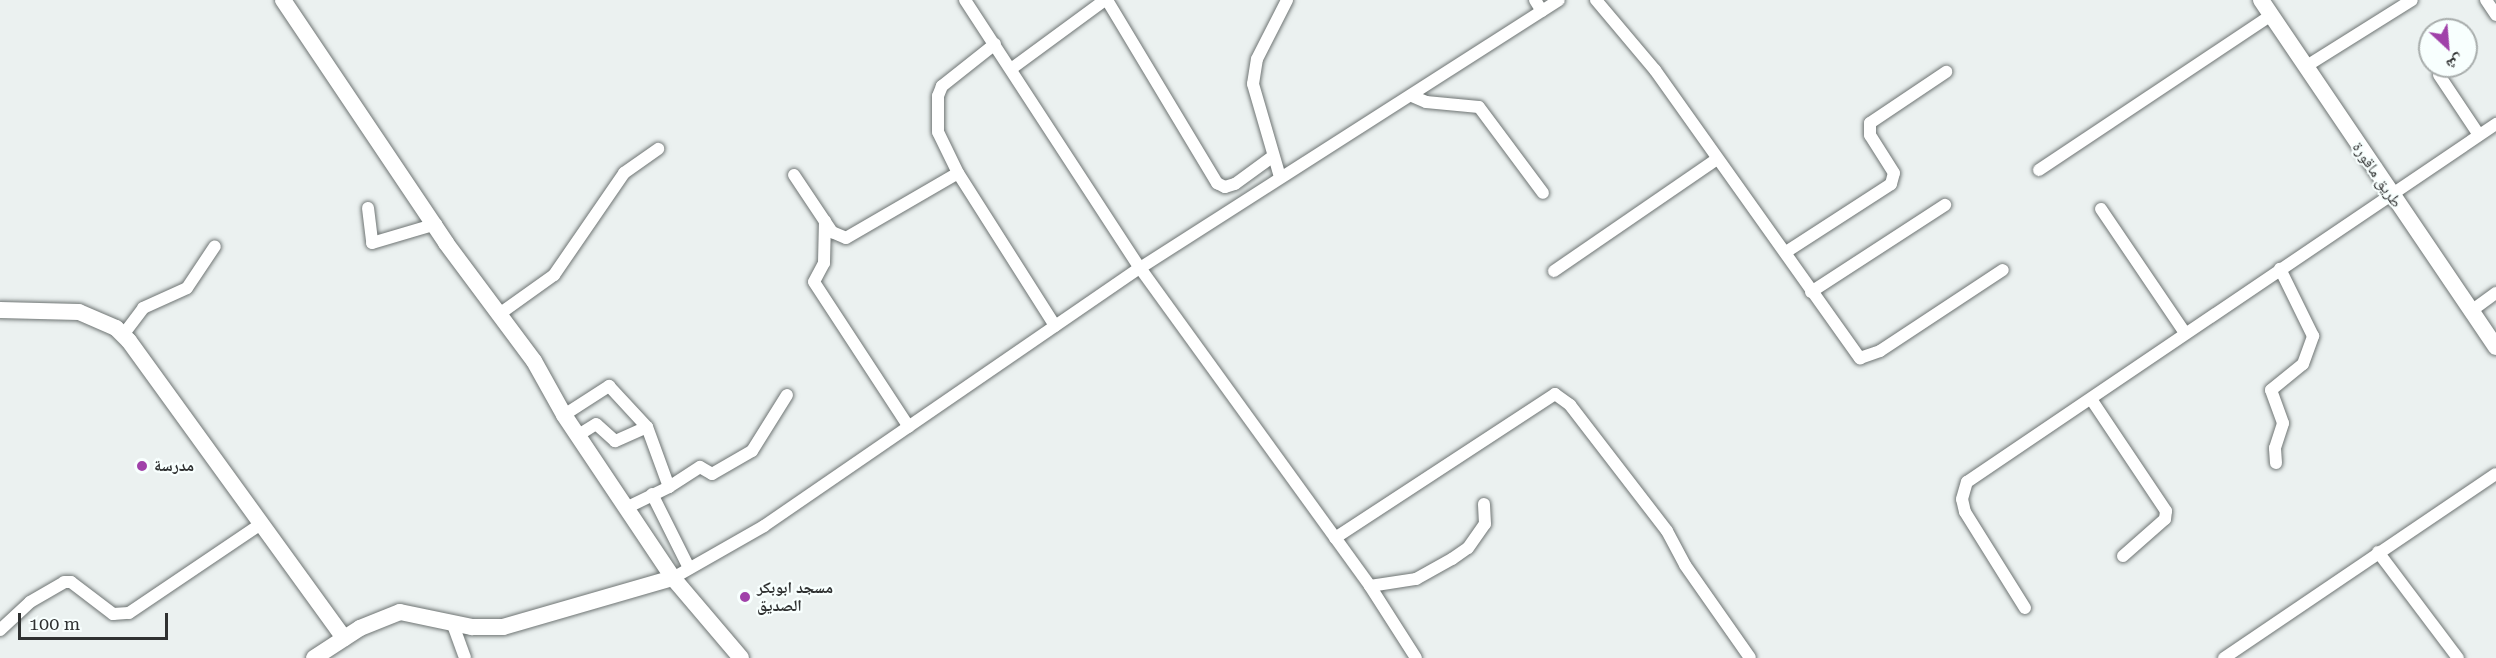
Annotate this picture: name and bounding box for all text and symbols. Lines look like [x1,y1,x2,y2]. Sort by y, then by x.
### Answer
north arrow [2418,18,2478,78]
text: ش [2443,51,2467,75]
street label: طريق ماقورة [2348,139,2406,211]
place label: مدرسة [154,456,194,476]
marker: مدرسة [135,459,149,473]
place label: مسجد ابوبكر الصديق [757,578,833,616]
marker: مسجد ابوبكر الصديق [738,590,752,604]
scale bar [21,601,171,639]
text: 100 m [29,613,80,634]

